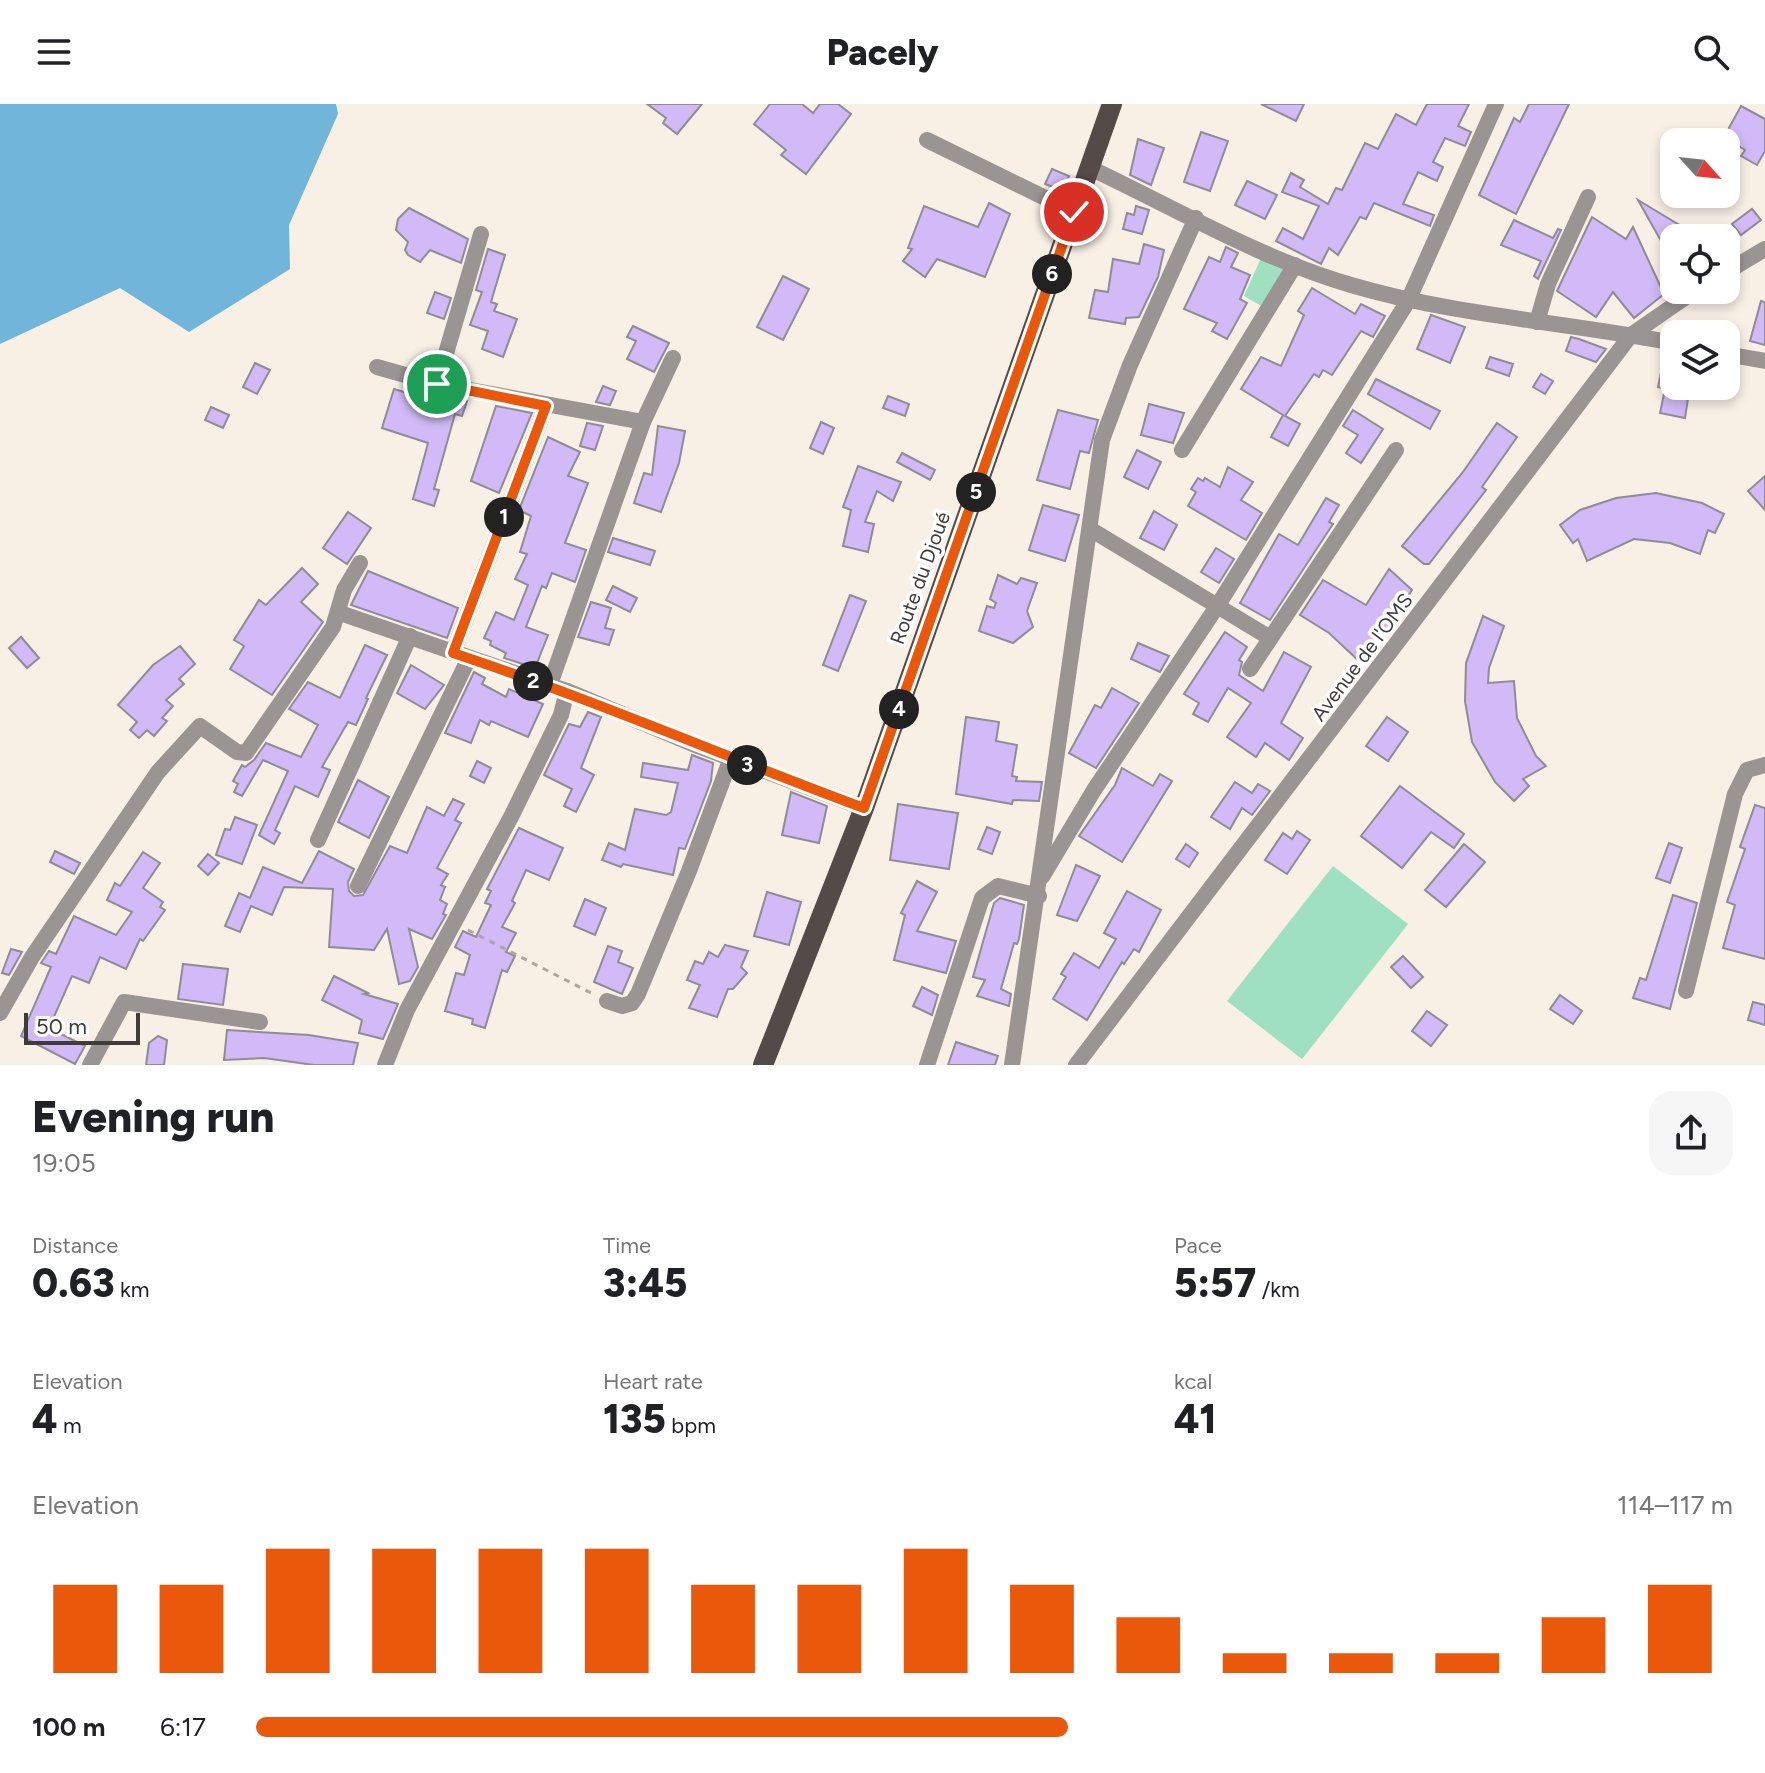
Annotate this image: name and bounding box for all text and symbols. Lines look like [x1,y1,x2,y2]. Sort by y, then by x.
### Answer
icon: menu [32,30,76,74]
icon: search [1689,30,1733,74]
text: Pacely [827,31,938,74]
north arrow [1660,128,1740,208]
map controls [1660,128,1740,400]
pin [1040,178,1108,246]
icon: check [1052,190,1096,234]
button: locate [1660,224,1740,304]
pin: 6 [1032,254,1072,294]
text: 6 [1046,260,1058,287]
button: layers [1660,320,1740,400]
pin [403,350,471,418]
icon: arrive [415,362,459,406]
pin: 5 [956,472,996,512]
text: 5 [970,478,982,505]
pin: 1 [484,497,524,537]
text: 1 [499,503,509,530]
street label: Route du Djoué [885,508,955,648]
street label: Avenue de l'OMS [1306,589,1418,725]
pin: 2 [513,661,553,701]
text: 2 [527,667,539,694]
pin: 4 [879,689,919,729]
text: 4 [892,695,906,722]
pin: 3 [727,745,767,785]
text: 3 [741,751,753,778]
scale bar [24,1009,140,1045]
text: 50 m [36,1013,87,1040]
text: Evening run [32,1090,274,1143]
button: share [1649,1091,1733,1175]
text: 19:05 [32,1147,96,1179]
text: Distance [32,1232,118,1259]
text: Time [603,1232,651,1259]
text: Pace [1174,1232,1222,1259]
text: 0.63 [32,1259,115,1307]
text: 3:45 [603,1259,687,1307]
text: 5:57 [1174,1259,1256,1307]
text: km [115,1276,149,1303]
text: /km [1256,1276,1300,1303]
text: Elevation [32,1368,122,1395]
text: Heart rate [603,1368,703,1395]
text: kcal [1174,1368,1212,1395]
text: 4 [32,1395,58,1443]
text: 135 [603,1395,666,1443]
text: 41 [1174,1395,1217,1443]
text: m [58,1412,82,1439]
text: bpm [666,1412,716,1439]
text: Elevation [32,1489,139,1521]
text: 114–117 m [1617,1489,1733,1521]
text: 100 m [32,1711,106,1743]
text: 6:17 [160,1711,206,1743]

